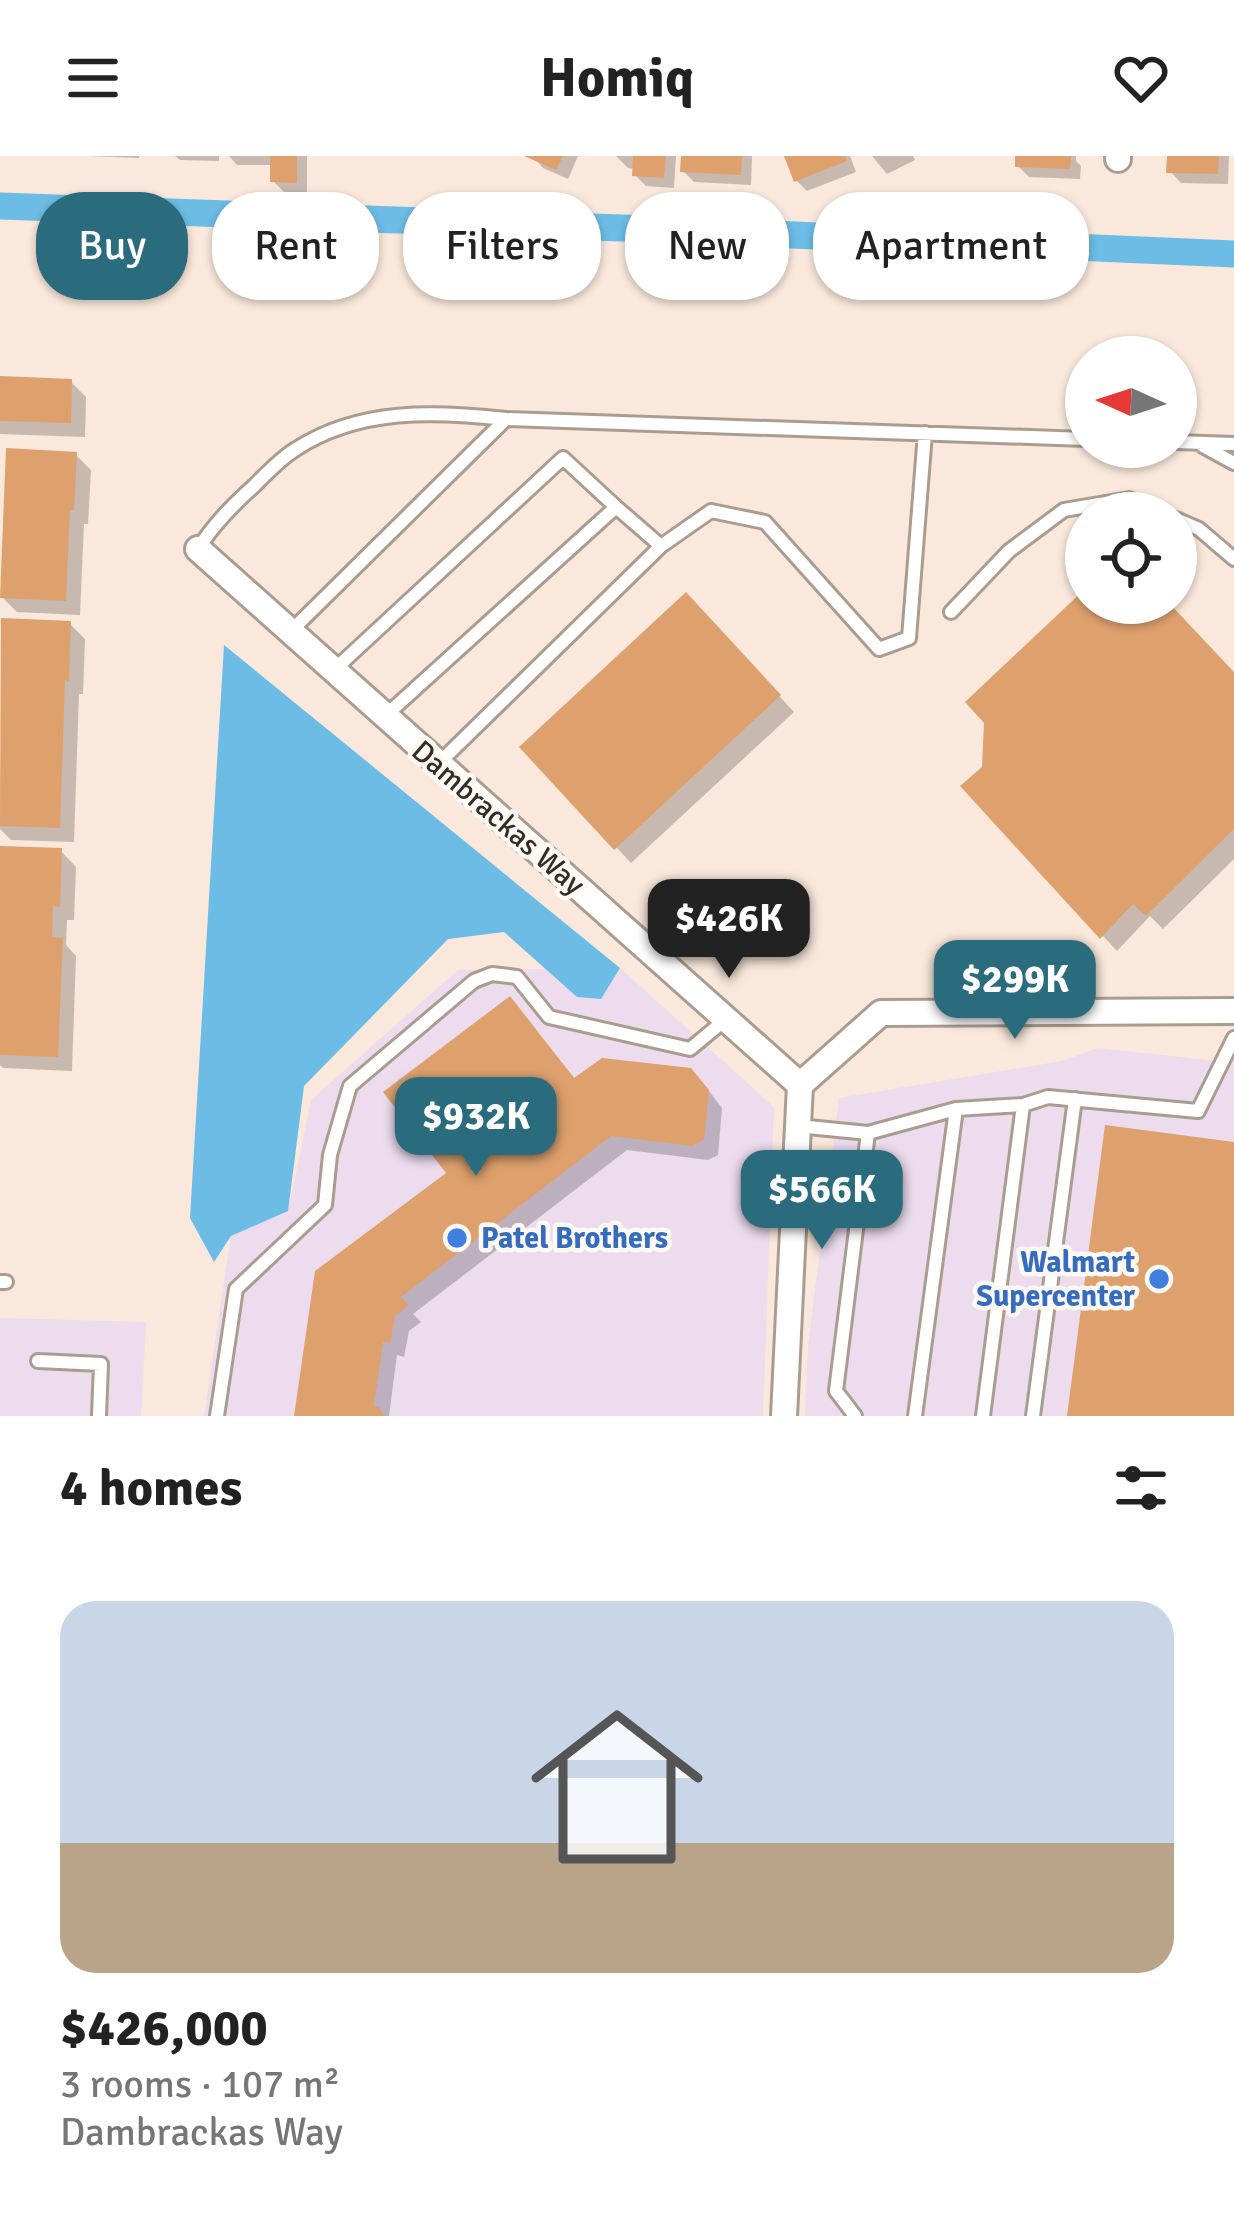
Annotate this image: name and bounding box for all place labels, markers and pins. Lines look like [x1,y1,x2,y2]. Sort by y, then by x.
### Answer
pin: $426K [645,879,813,981]
pin: $299K [931,940,1099,1042]
pin: $932K [392,1077,560,1179]
pin: $566K [738,1150,906,1252]
place label: Patel Brothers [481,1220,668,1257]
marker: Patel Brothers [444,1225,470,1251]
place label: Walmart Supercenter [976,1244,1135,1315]
marker: Walmart Supercenter [1146,1266,1172,1292]

